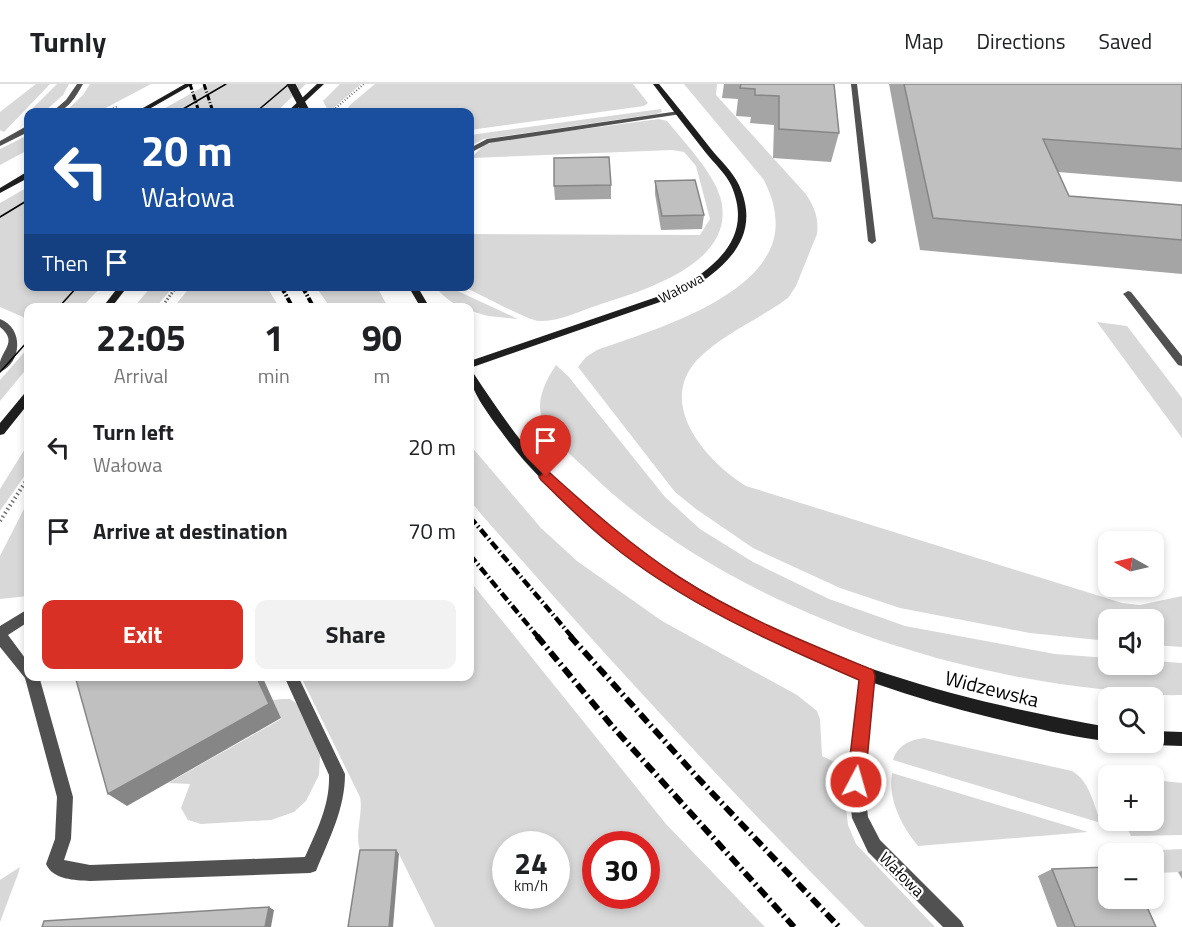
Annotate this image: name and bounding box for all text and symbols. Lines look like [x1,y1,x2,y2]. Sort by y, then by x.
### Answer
text: Turnly [30,20,106,63]
text: Map [904,25,944,57]
text: Directions [977,25,1066,57]
text: Saved [1099,25,1152,57]
text: 20 m [141,118,233,182]
icon: left [42,132,120,210]
text: Wałowa [141,176,235,217]
text: Then [42,246,88,280]
icon: arrive [100,246,133,279]
street label: Wałowa [654,267,707,308]
text: 22:05 [96,310,186,365]
text: 1 [264,310,284,365]
text: 90 [362,310,402,365]
text: Arrival [114,360,168,391]
text: min [258,360,290,391]
text: m [373,360,390,391]
text: Turn left [93,415,174,449]
pin [520,415,571,477]
icon: arrive [529,424,562,457]
text: 20 m [408,430,456,464]
icon: left [42,431,75,464]
text: Wałowa [93,449,162,480]
text: Arrive at destination [93,514,288,548]
text: 70 m [408,514,456,548]
icon: arrive [42,515,75,548]
north arrow [1098,531,1164,597]
map controls [1098,531,1164,909]
button: Exit [42,600,243,669]
button: Share [255,600,456,669]
button: sound [1098,609,1164,675]
street label: Widzewska [942,662,1042,715]
button: search [1098,687,1164,753]
position arrow [824,750,888,814]
button: + [1098,765,1164,831]
speed limit sign: 30 [582,831,660,909]
text: 24 [514,840,548,886]
button: − [1098,843,1164,909]
street label: Wałowa [874,846,930,902]
text: km/h [514,874,548,897]

